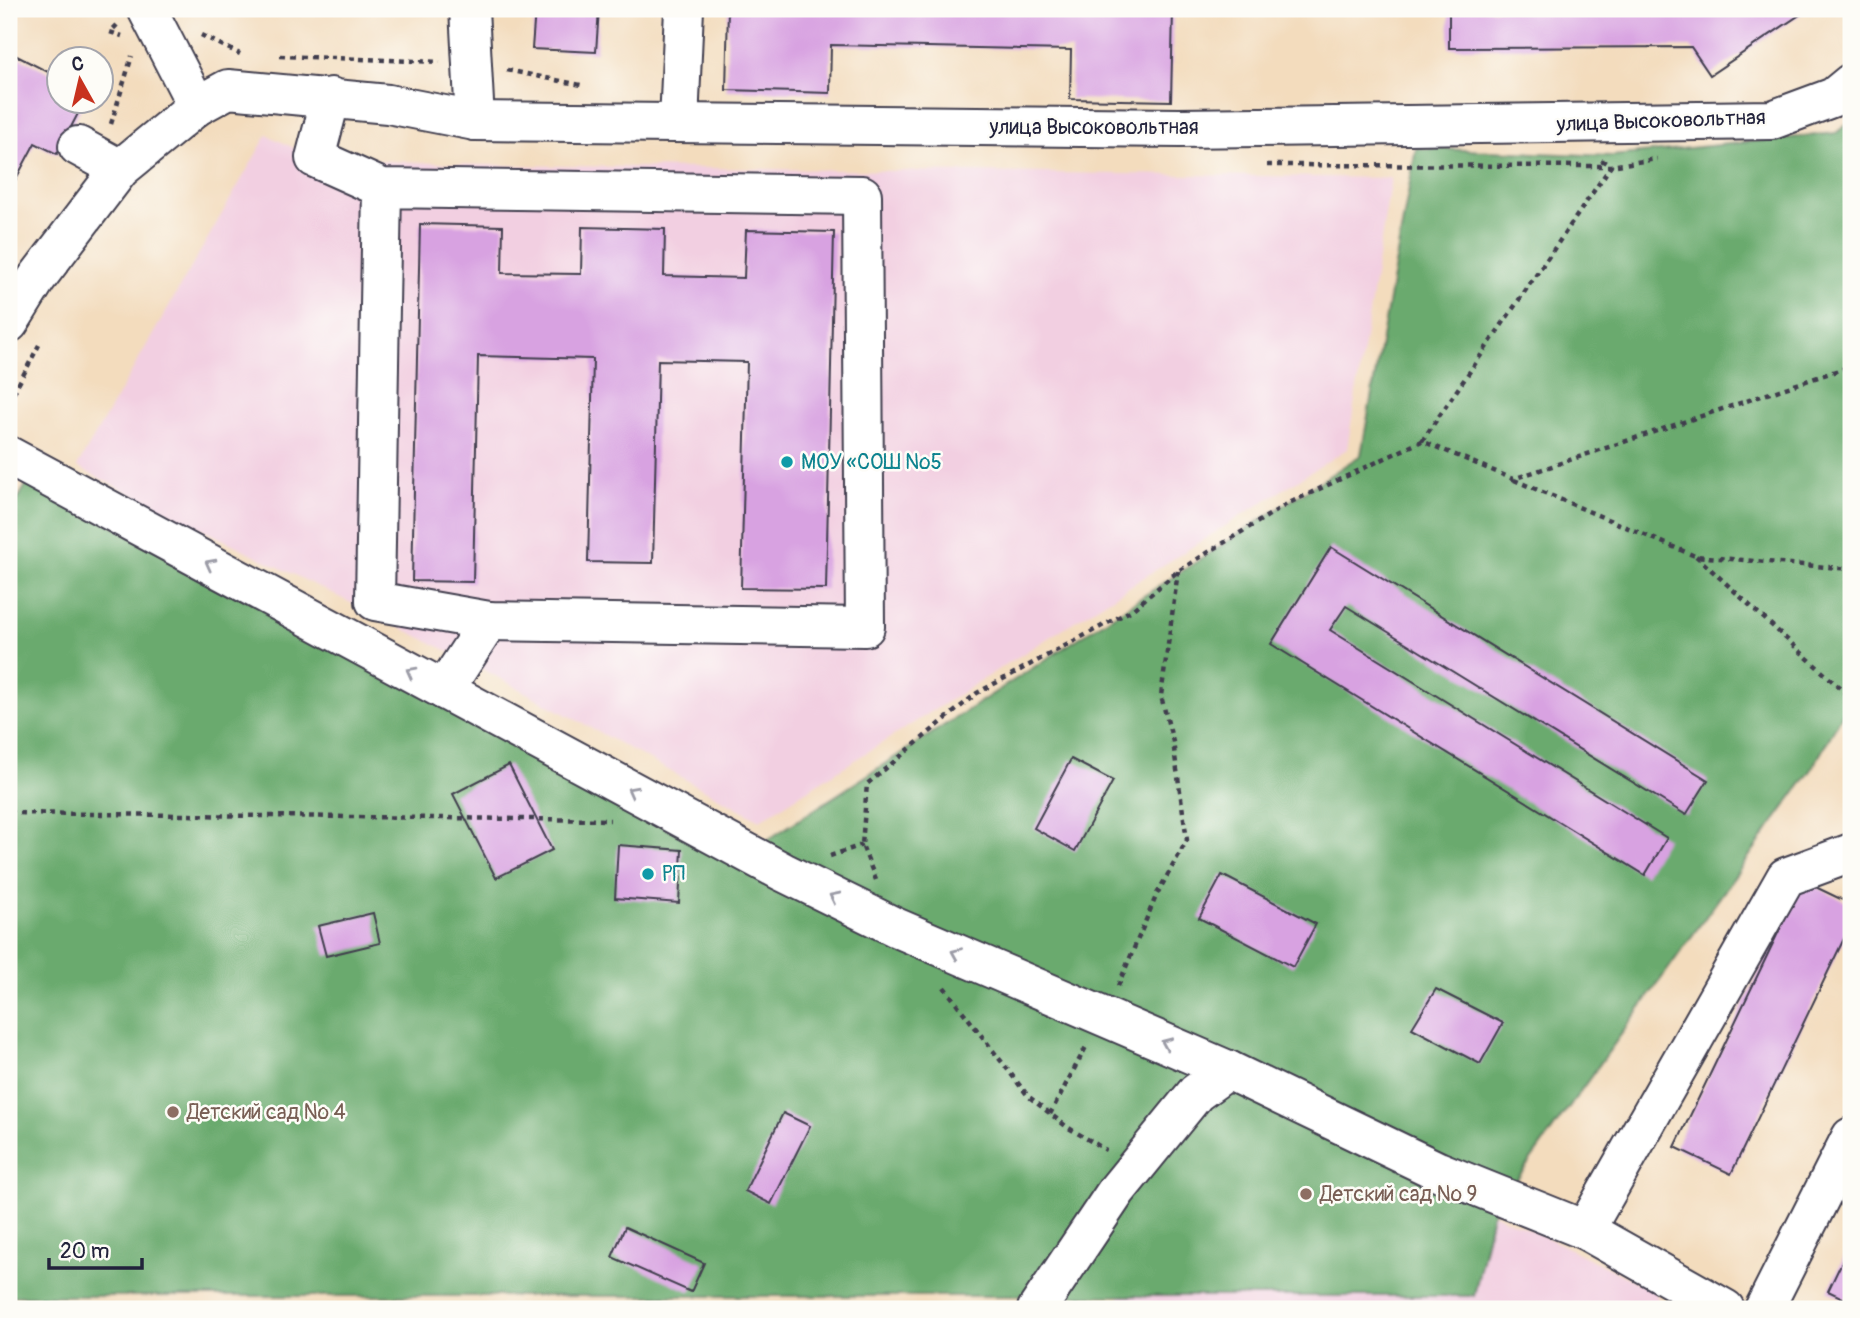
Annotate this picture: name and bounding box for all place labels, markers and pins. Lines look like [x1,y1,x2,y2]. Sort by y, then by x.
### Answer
place label: МОУ «СОШ №5 [801,449,942,476]
marker: МОУ «СОШ №5 [779,454,795,470]
place label: РП [662,861,685,888]
marker: РП [640,866,656,882]
place label: Детский сад № 4 [186,1099,346,1126]
marker: Детский сад № 4 [165,1104,181,1120]
place label: Детский сад № 9 [1319,1181,1477,1208]
marker: Детский сад № 9 [1298,1186,1314,1202]

